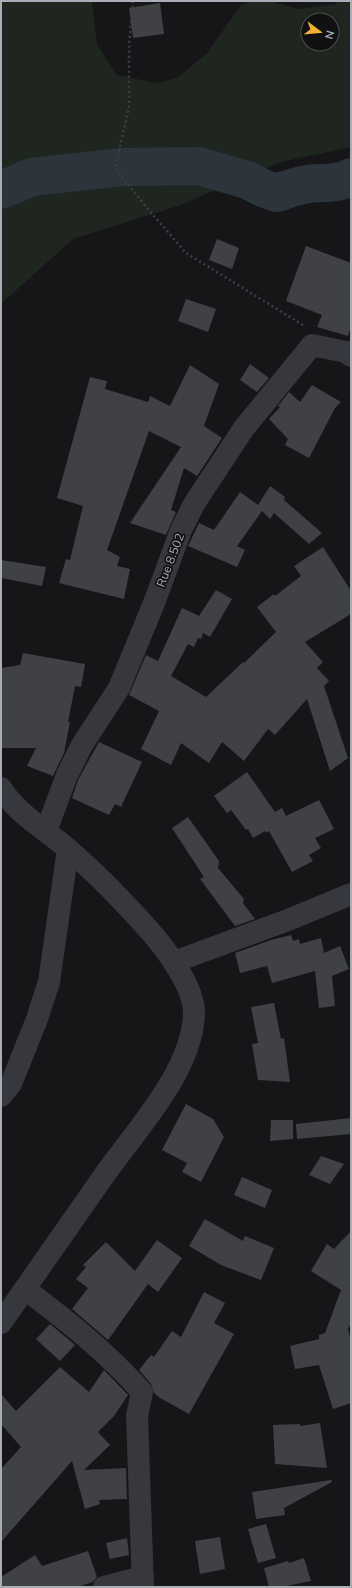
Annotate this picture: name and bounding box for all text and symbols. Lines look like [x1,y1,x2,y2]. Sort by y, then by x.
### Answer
north arrow [300,12,340,52]
text: N [322,29,337,41]
street label: Rue 8.502 [153,531,187,589]

